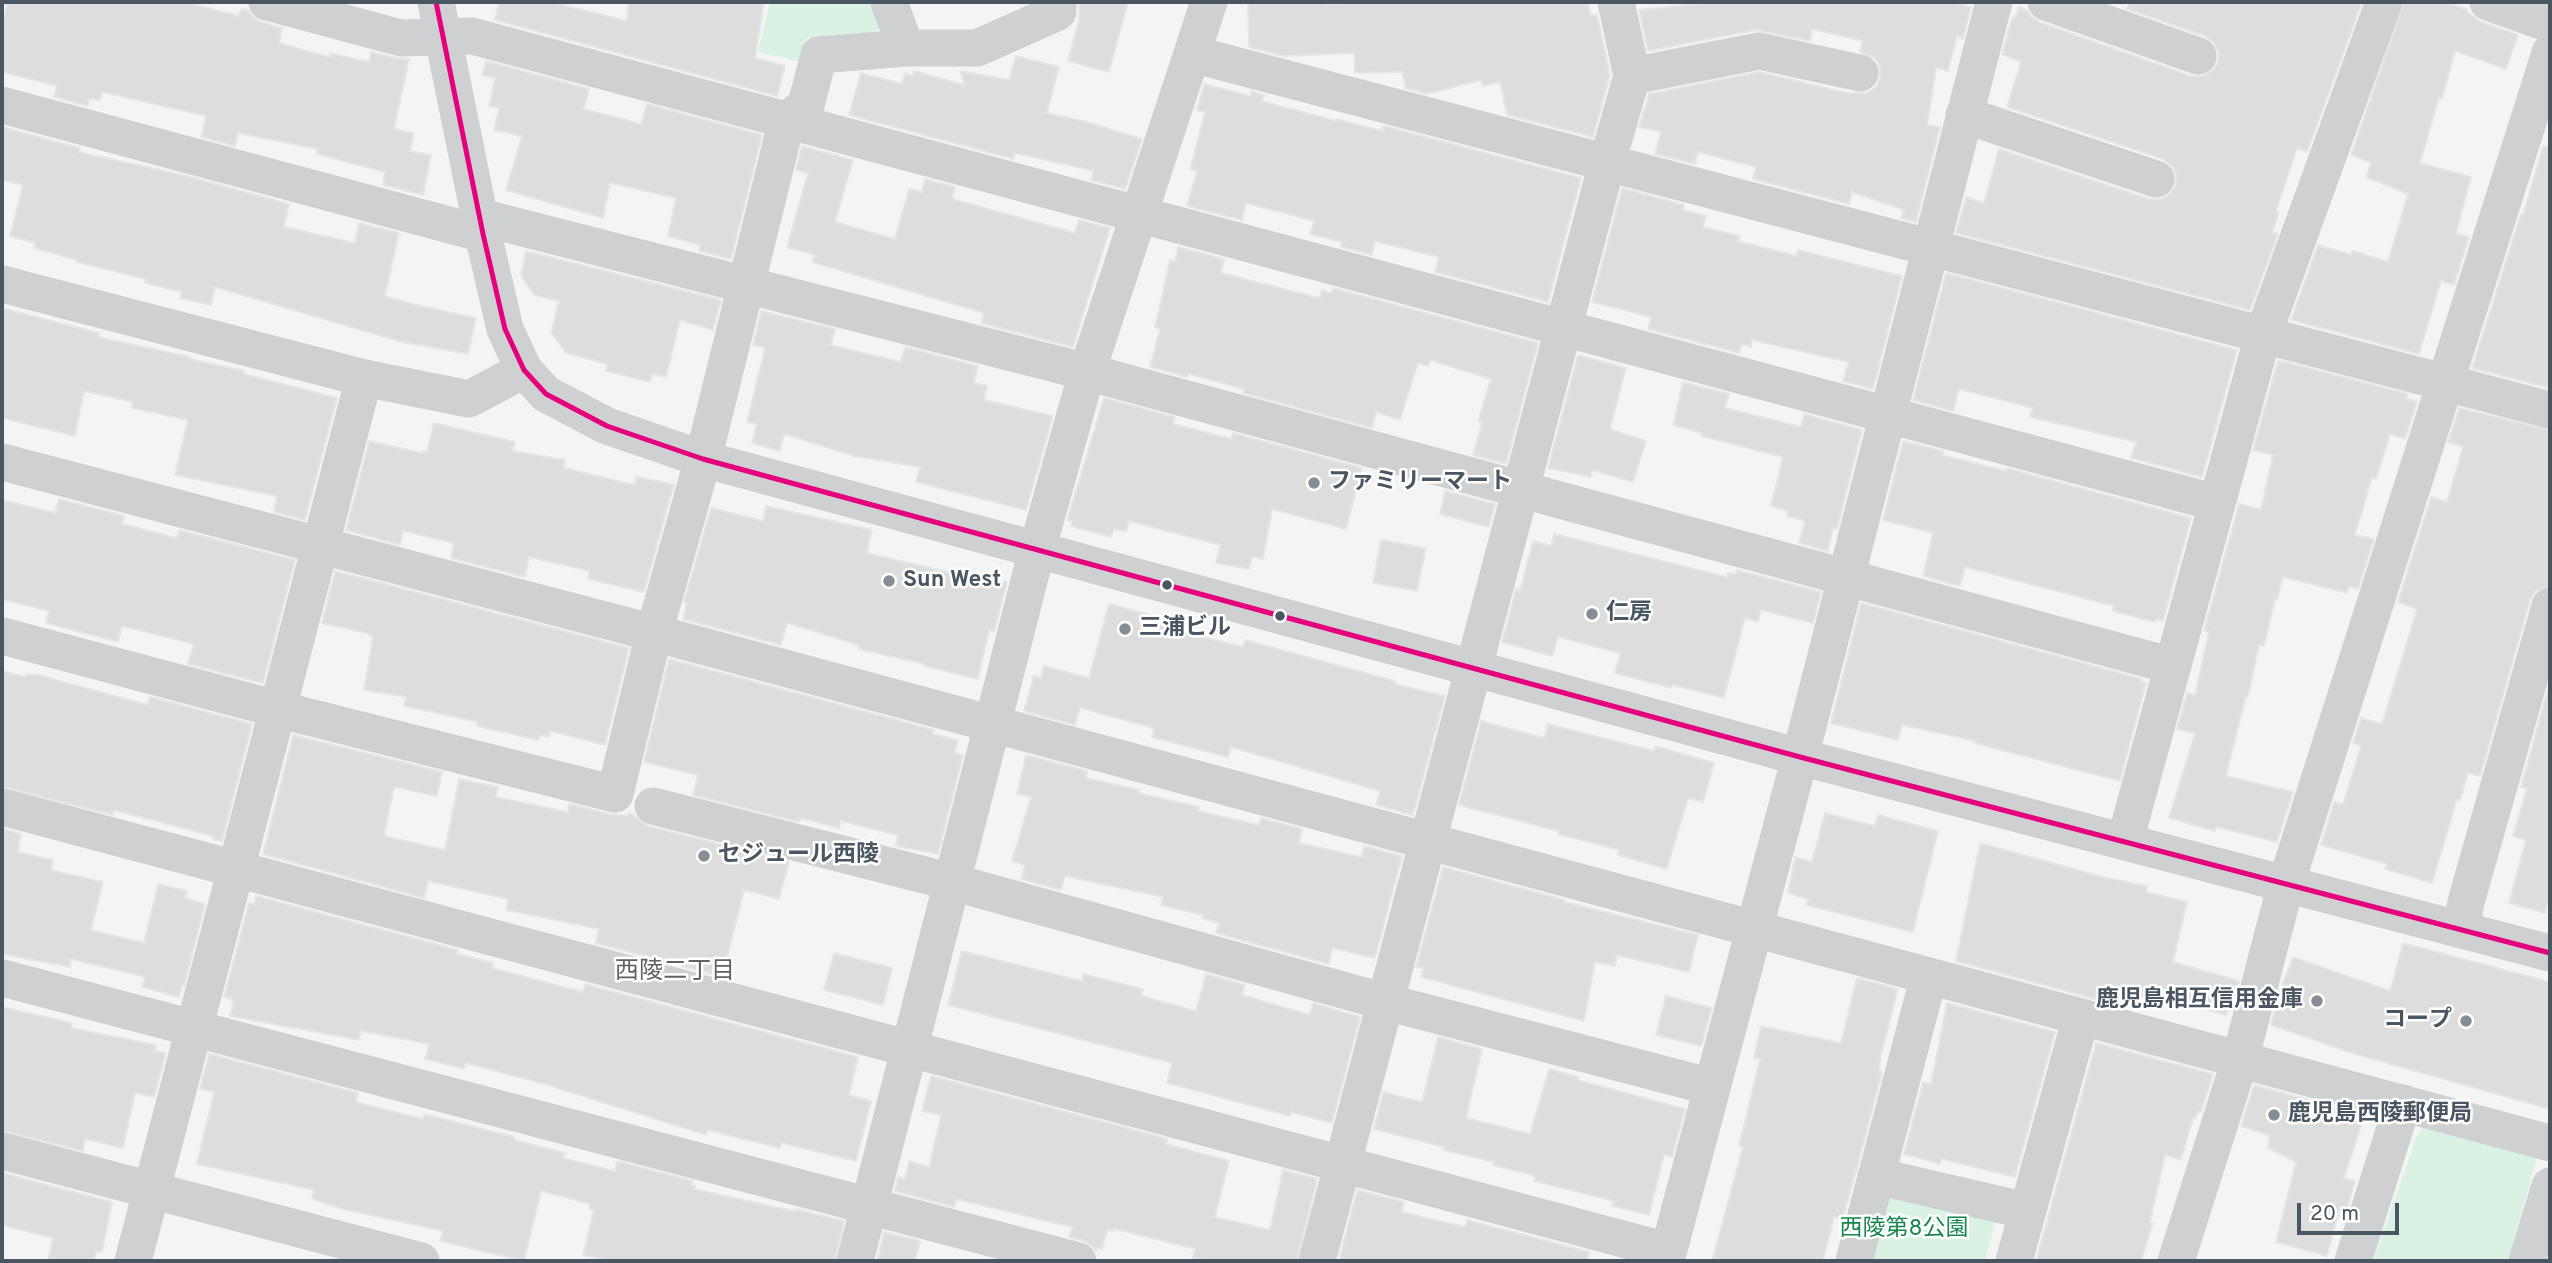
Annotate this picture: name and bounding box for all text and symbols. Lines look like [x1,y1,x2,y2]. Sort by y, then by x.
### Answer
place label: ファミリーマート [1328,469,1512,497]
marker: ファミリーマート [1306,475,1322,491]
place label: Sun West [903,567,1001,595]
marker: Sun West [881,573,897,589]
unlabelled marker [1160,578,1174,592]
place label: 仁房 [1606,600,1652,628]
marker: 仁房 [1584,606,1600,622]
unlabelled marker [1273,609,1287,623]
place label: 三浦ビル [1139,615,1231,643]
marker: 三浦ビル [1117,621,1133,637]
place label: セジュール西陵 [718,842,879,870]
marker: セジュール西陵 [696,848,712,864]
district label: 西陵二丁目 [615,959,735,987]
place label: 鹿児島相互信用金庫 [2096,987,2303,1015]
marker: 鹿児島相互信用金庫 [2309,993,2325,1009]
place label: コープ [2383,1007,2452,1035]
marker: コープ [2458,1013,2474,1029]
place label: 鹿児島西陵郵便局 [2288,1101,2472,1129]
marker: 鹿児島西陵郵便局 [2266,1107,2282,1123]
scale bar [2300,1190,2402,1234]
text: 20 m [2310,1201,2359,1228]
park label: 西陵第8公園 [1839,1216,1969,1244]

